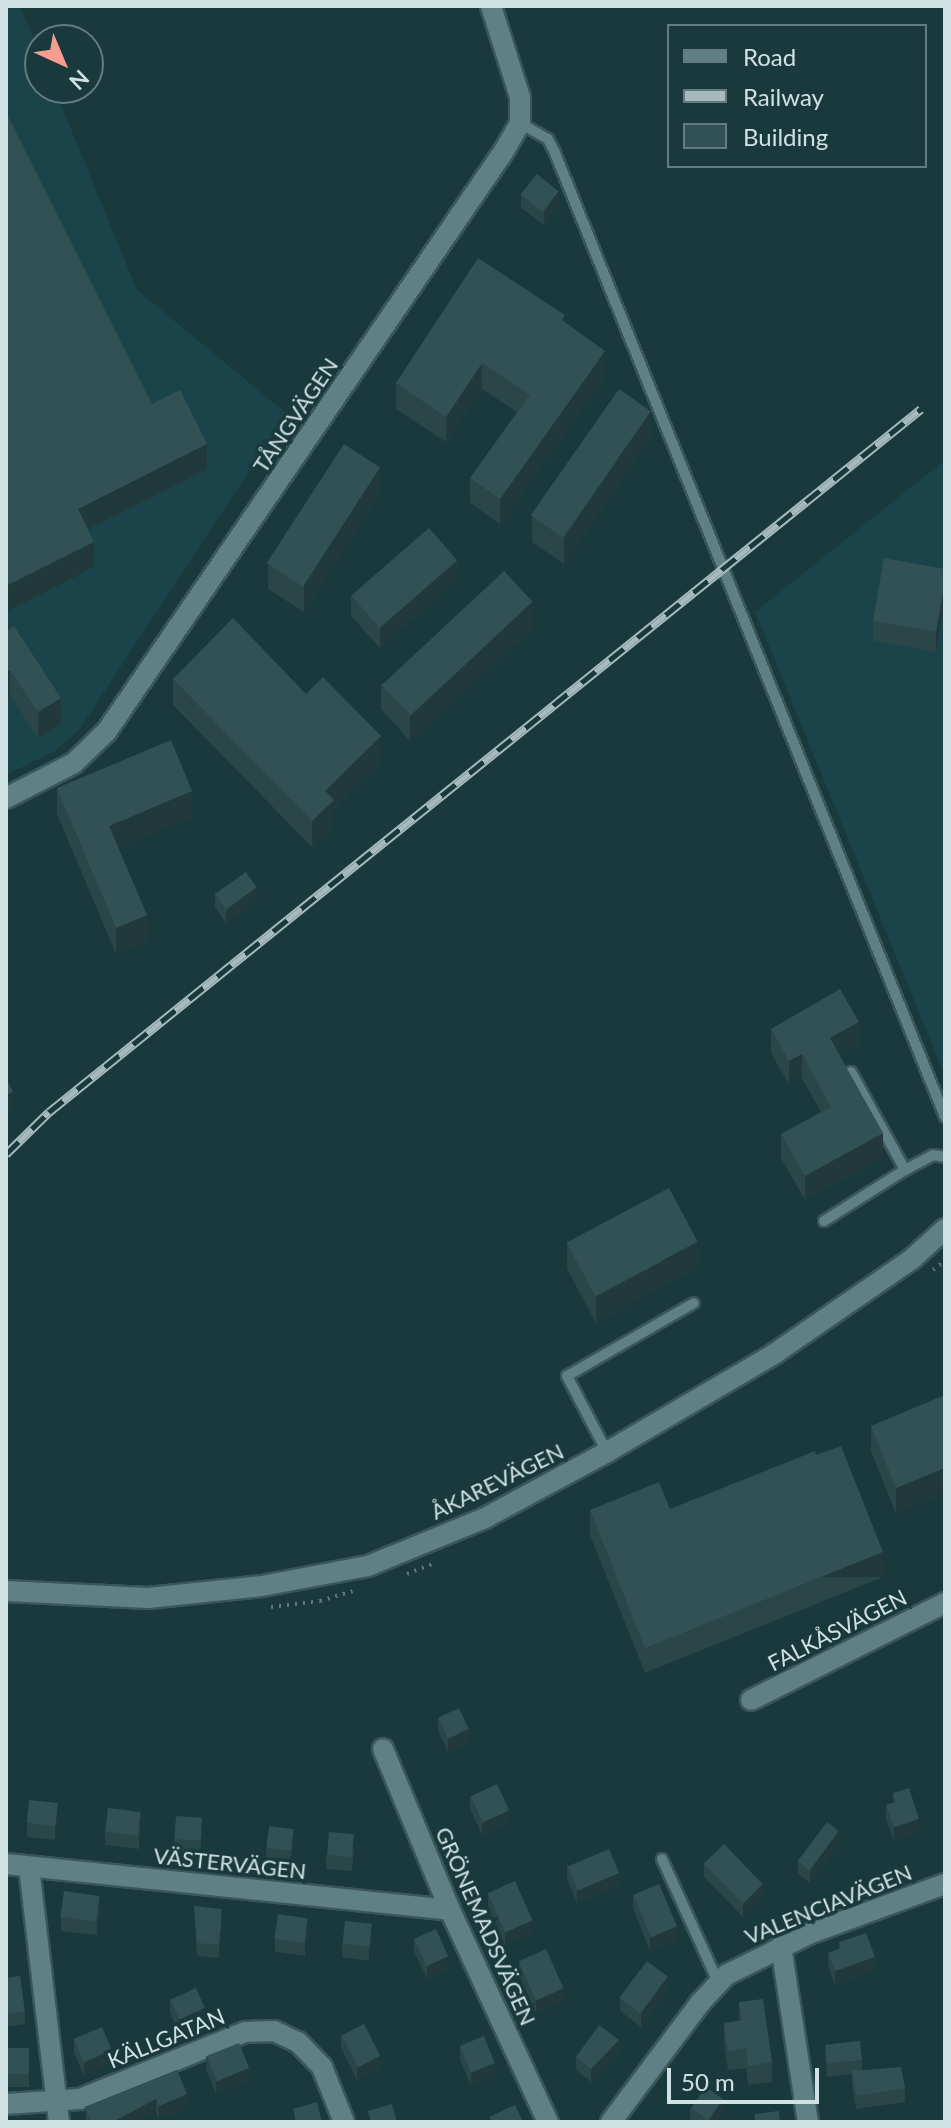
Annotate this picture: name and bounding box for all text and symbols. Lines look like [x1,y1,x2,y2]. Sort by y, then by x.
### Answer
north arrow [24,24,104,104]
legend [667,24,927,168]
text: Road [743,42,796,71]
text: N [64,65,95,96]
text: Railway [743,82,824,111]
text: Building [743,122,828,151]
street label: TÅNGVÄGEN [247,353,343,477]
street label: ÅKAREVÄGEN [426,1437,568,1525]
street label: FALKÅSVÄGEN [763,1584,911,1676]
street label: GRÖNEMADSVÄGEN [430,1823,542,2029]
street label: VÄSTERVÄGEN [152,1842,308,1884]
street label: VALENCIAVÄGEN [741,1858,915,1950]
street label: KÄLLGATAN [104,2003,228,2073]
scale bar [671,2052,823,2102]
text: 50 m [681,2067,735,2096]

